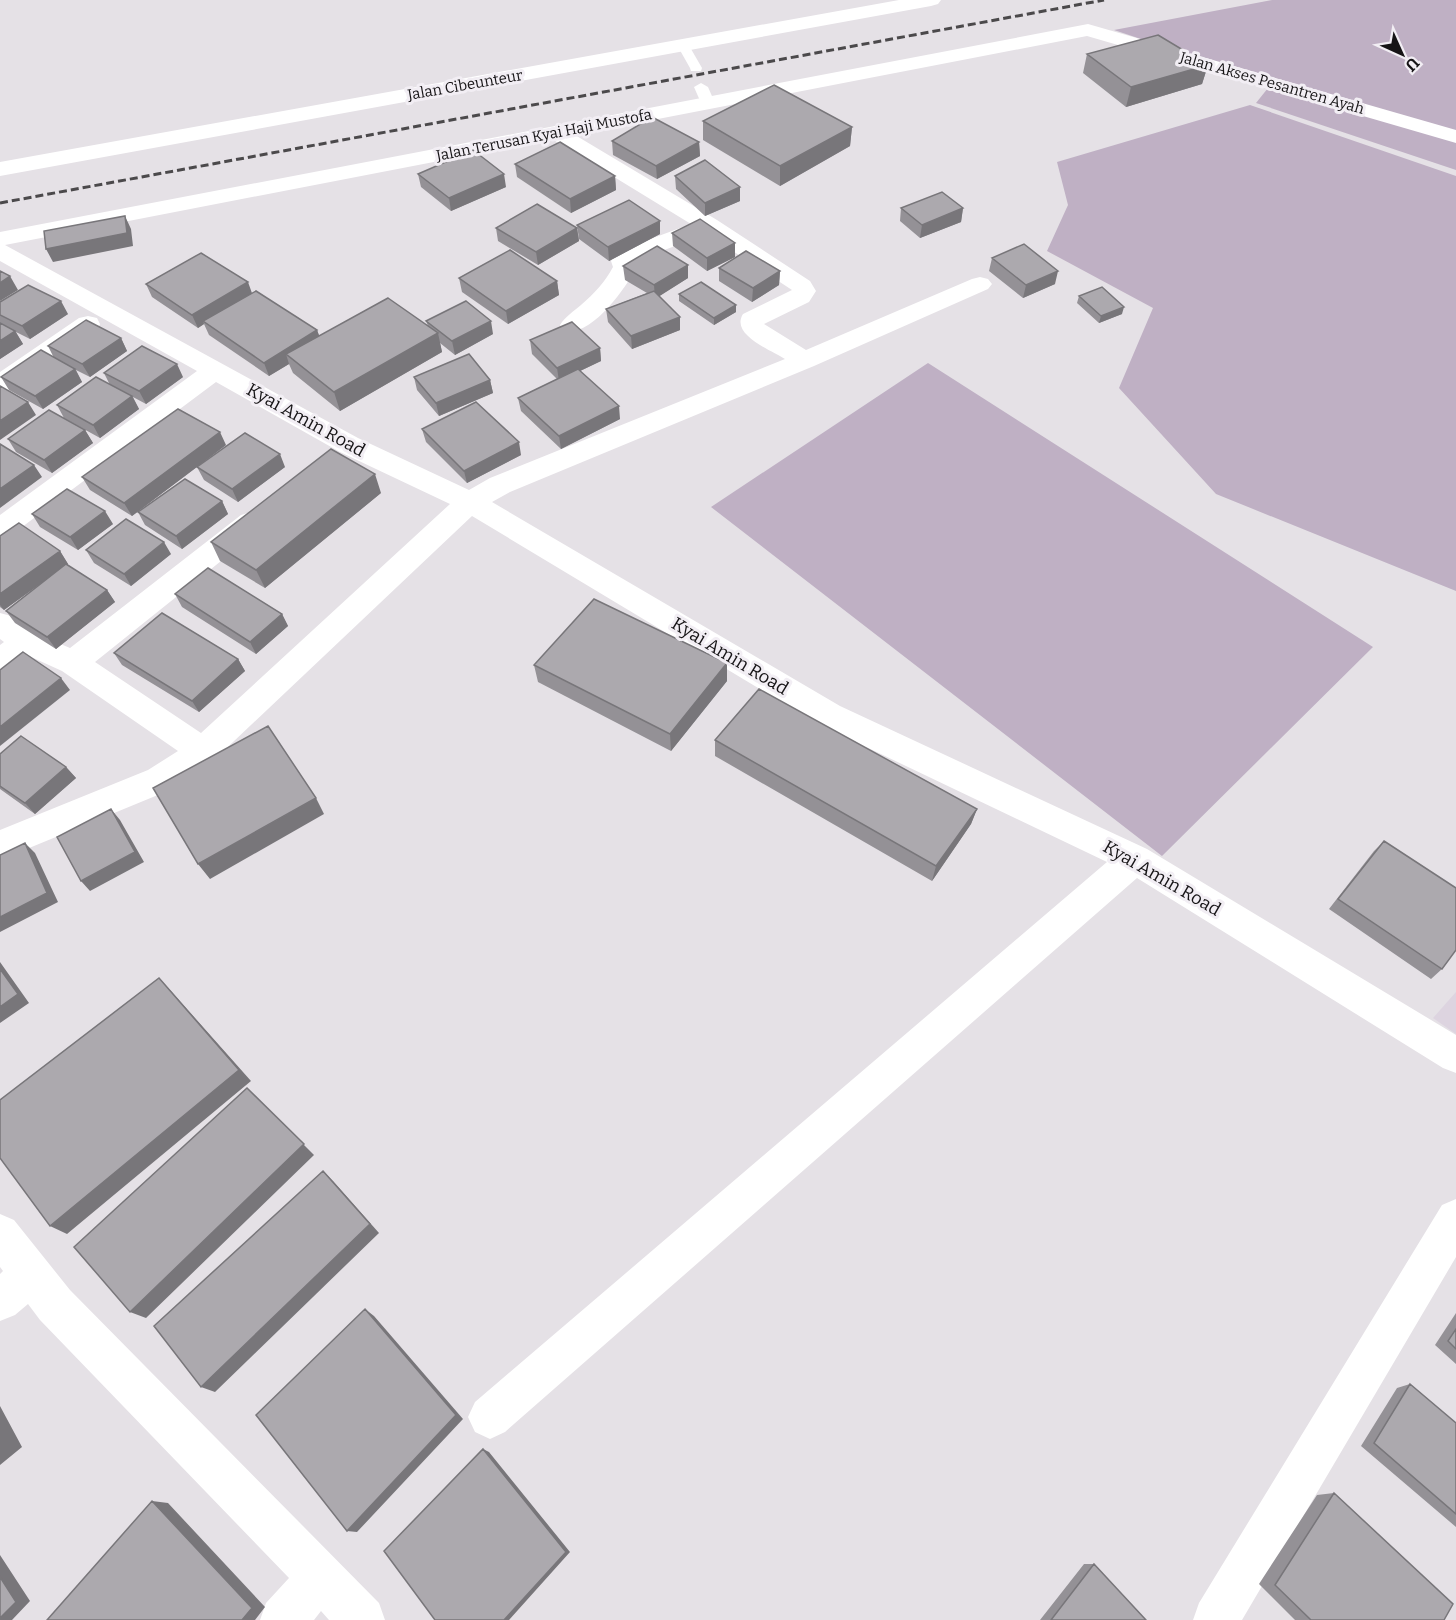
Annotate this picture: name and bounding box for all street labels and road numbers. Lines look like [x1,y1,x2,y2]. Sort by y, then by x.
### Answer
street label: Jalan Akses Pesantren Ayah [1177,48,1367,118]
street label: Jalan Cibeunteur [405,66,524,104]
street label: Jalan Terusan Kyai Haji Mustofa [434,105,653,165]
street label: Kyai Amin Road [243,378,369,462]
street label: Kyai Amin Road [668,613,793,700]
street label: Kyai Amin Road [1099,835,1225,921]

